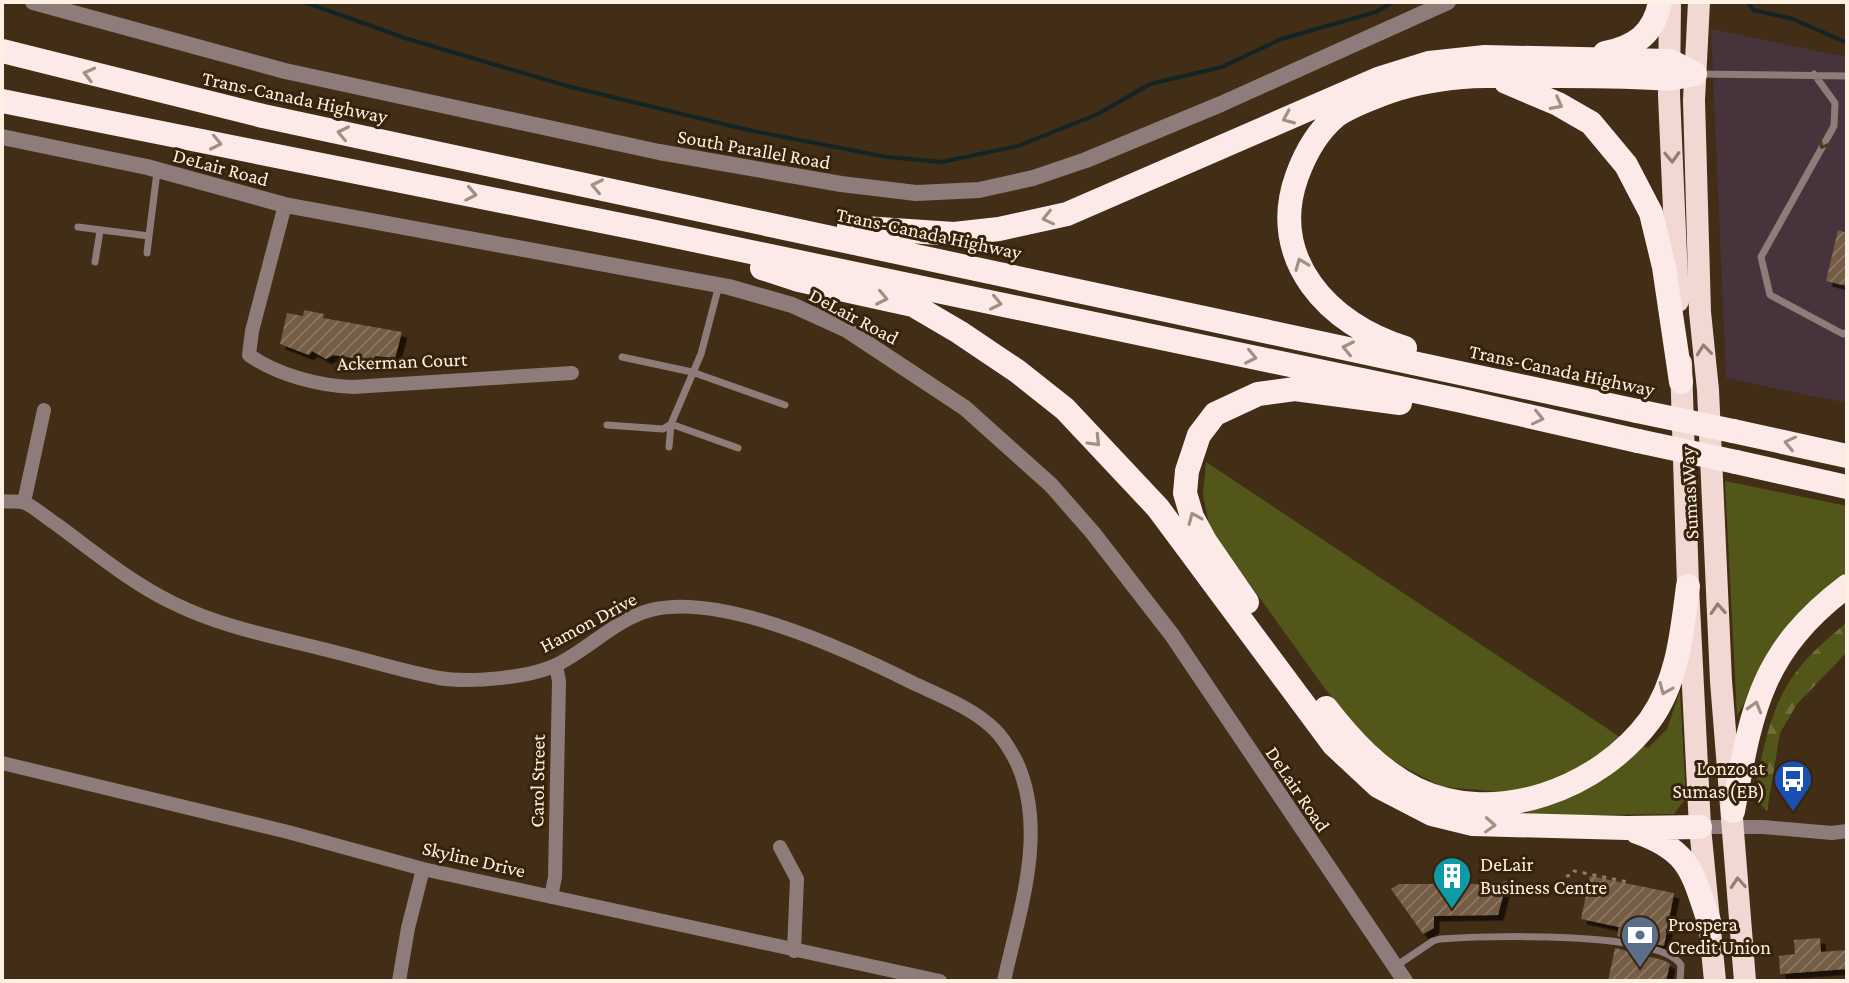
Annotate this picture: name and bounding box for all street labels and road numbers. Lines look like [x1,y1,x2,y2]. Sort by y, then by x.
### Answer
street label: Trans-Canada Highway [200,67,390,129]
street label: South Parallel Road [676,125,833,173]
street label: DeLair Road [171,144,272,190]
street label: Trans-Canada Highway [834,203,1024,265]
street label: DeLair Road [806,283,903,349]
street label: Trans-Canada Highway [1467,340,1657,402]
street label: Ackerman Court [336,348,468,374]
street label: Sumas Way [1676,445,1703,540]
street label: Hamon Drive [536,587,640,657]
street label: Carol Street [525,734,549,828]
street label: DeLair Road [1261,742,1335,836]
street label: Skyline Drive [420,836,528,883]

